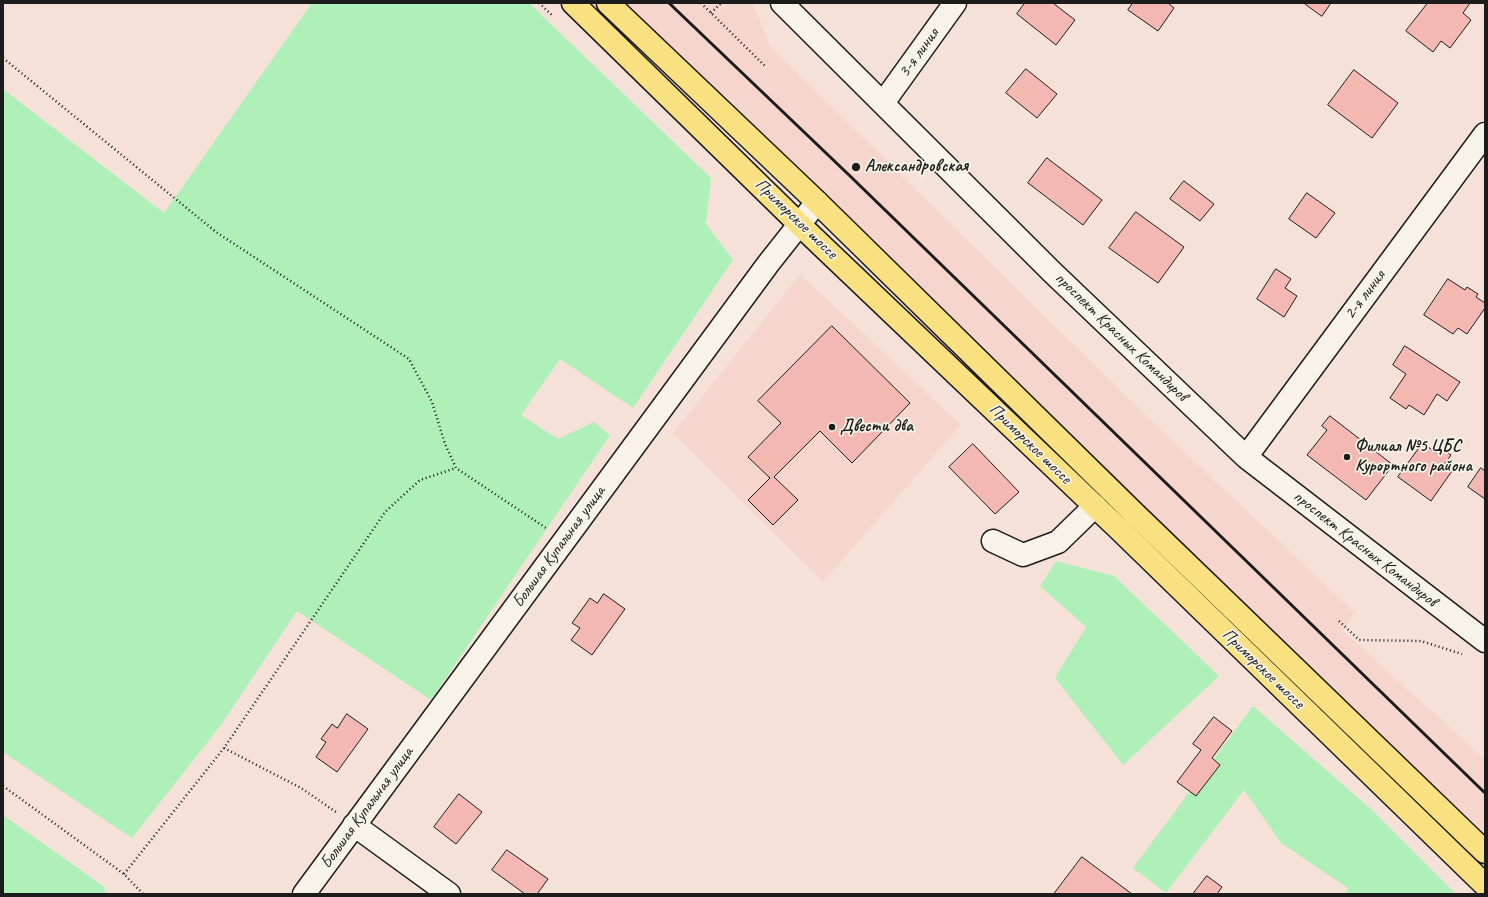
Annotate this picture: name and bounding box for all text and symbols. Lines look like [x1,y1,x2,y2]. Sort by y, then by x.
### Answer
street label: 3-я линия [894,24,944,82]
place label: Александровская [865,157,968,177]
marker: Александровская [850,161,862,173]
street label: Приморское шоссе [750,175,842,263]
street label: 2-я линия [1340,267,1390,323]
street label: проспект Красных Командиров [1050,268,1192,406]
street label: Приморское шоссе [984,400,1076,488]
place label: Двести два [840,417,913,437]
marker: Двести два [827,422,837,432]
place label: Филиал №5 ЦБС Курортного района [1355,437,1472,477]
marker: Филиал №5 ЦБС Курортного района [1342,452,1352,462]
street label: Большая Купальная улица [508,482,610,612]
street label: проспект Красных Командиров [1289,487,1441,611]
street label: Приморское шоссе [1217,625,1309,713]
street label: Большая Купальная улица [316,743,418,873]

